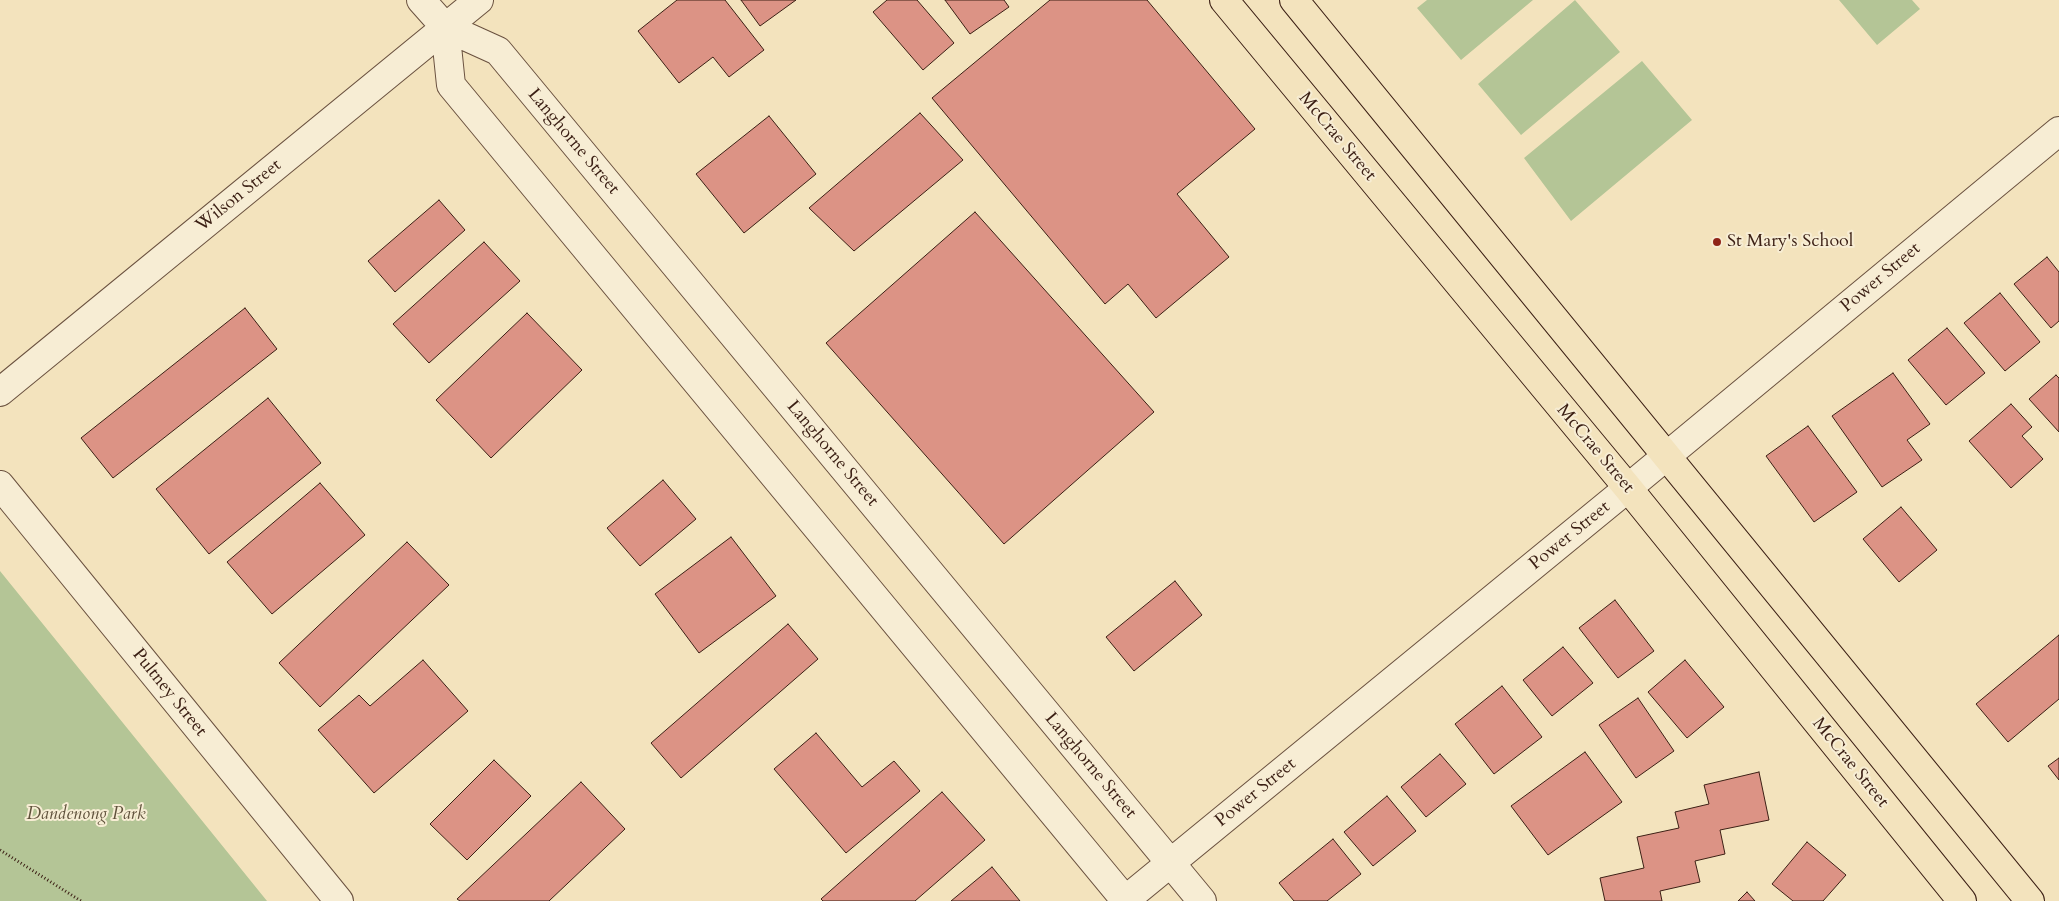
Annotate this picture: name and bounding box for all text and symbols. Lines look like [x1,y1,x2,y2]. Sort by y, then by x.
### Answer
street label: Langhorne Street [522,85,624,199]
street label: McCrae Street [1294,88,1380,186]
street label: Wilson Street [192,155,286,237]
place label: St Mary's School [1727,231,1853,253]
marker: St Mary's School [1711,236,1723,248]
street label: Power Street [1837,238,1925,318]
street label: Langhorne Street [781,397,883,511]
street label: McCrae Street [1552,400,1638,498]
street label: Power Street [1525,497,1615,575]
street label: Pultney Street [127,645,211,741]
street label: Langhorne Street [1039,709,1141,823]
street label: McCrae Street [1807,714,1893,812]
street label: Power Street [1211,754,1301,832]
park label: Dandenong Park [26,804,146,826]

